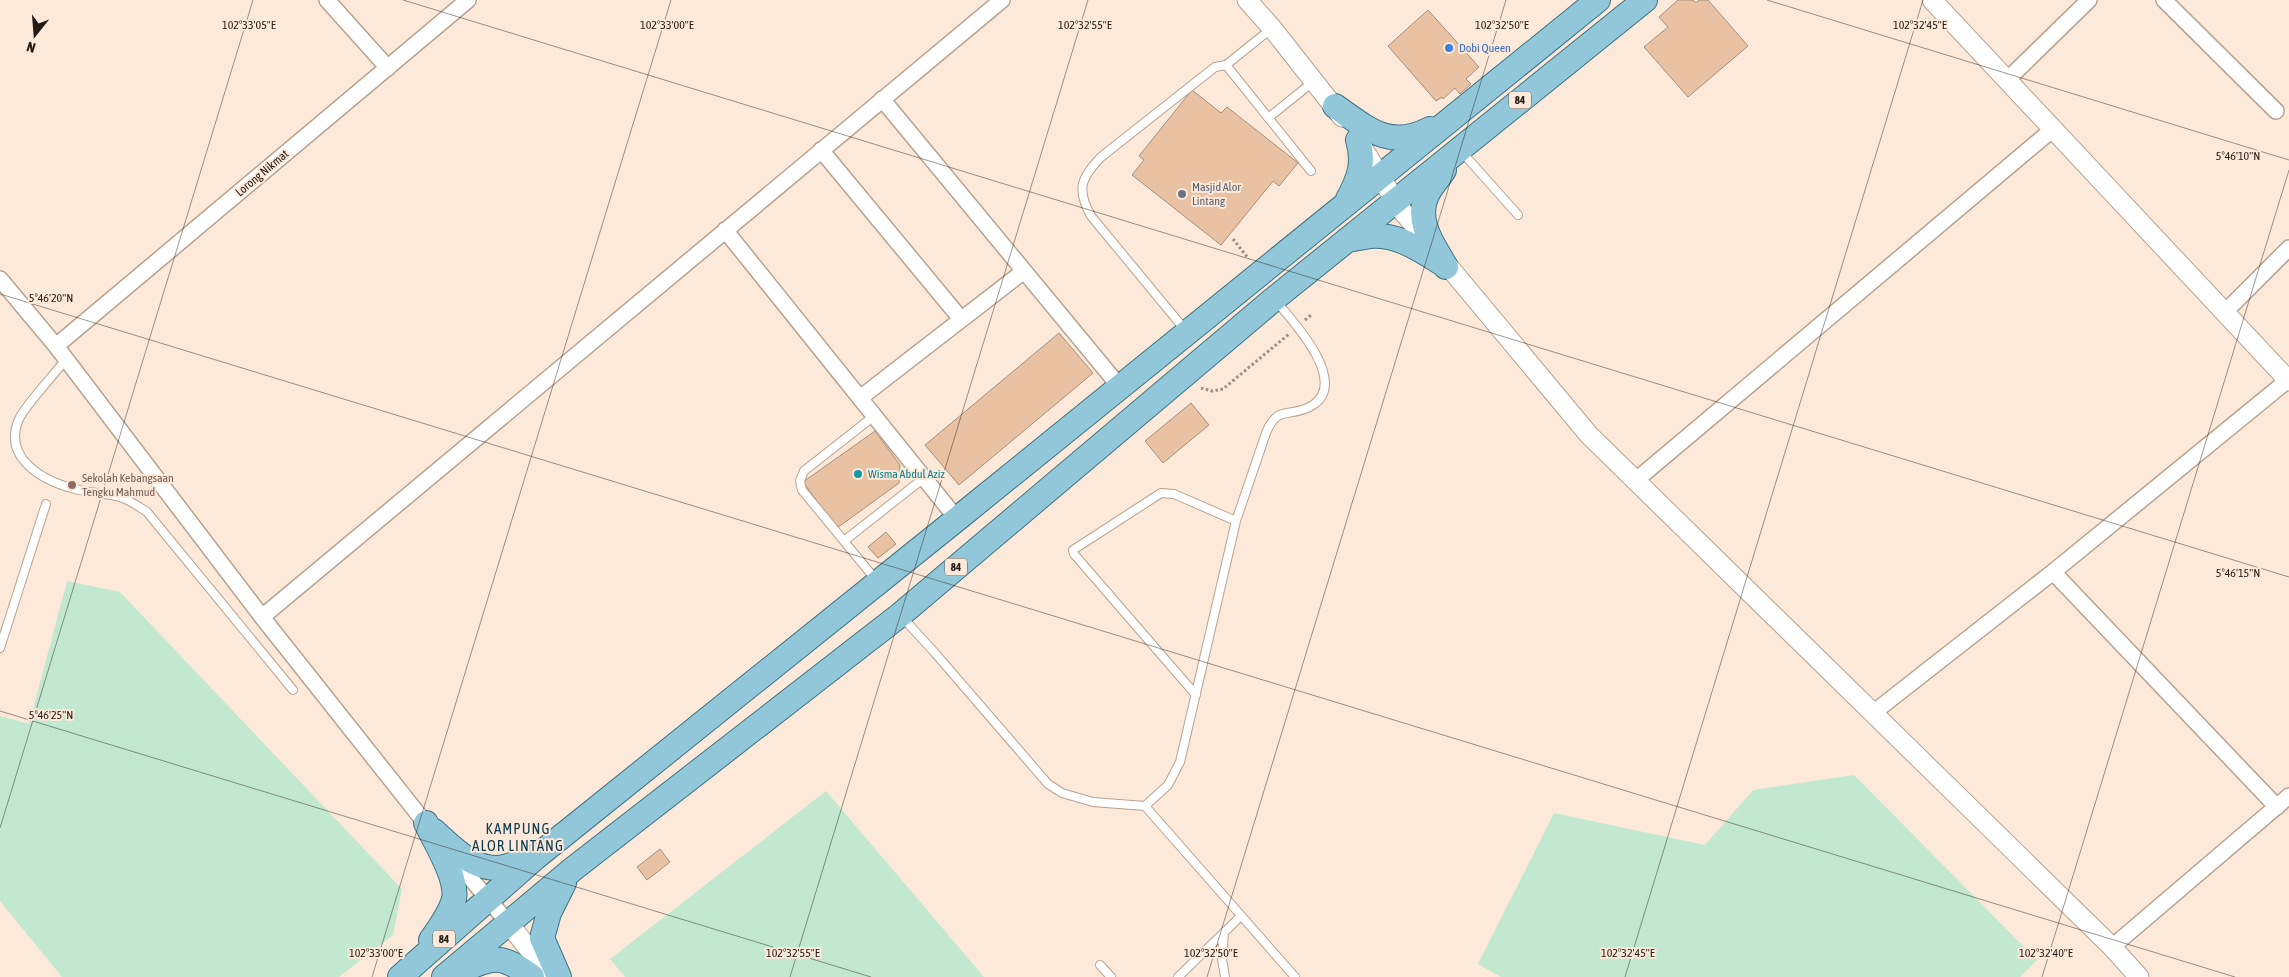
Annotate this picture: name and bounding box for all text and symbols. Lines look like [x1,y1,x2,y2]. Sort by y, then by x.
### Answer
north arrow [10,10,60,60]
text: 102°33'05"E [222,18,276,32]
text: 102°33'00"E [640,18,694,32]
text: 102°32'55"E [1058,18,1112,32]
text: 102°32'50"E [1475,18,1529,32]
text: 102°32'45"E [1893,18,1947,32]
text: N [25,39,37,56]
place label: Dobi Queen [1459,41,1511,55]
marker: Dobi Queen [1443,42,1455,54]
road number: 84 [1509,92,1531,108]
street label: Lorong Nikmat [233,146,292,199]
text: 5°46'10"N [2216,149,2260,163]
place label: Masjid Alor Lintang [1192,180,1241,208]
marker: Masjid Alor Lintang [1176,188,1188,200]
text: 5°46'20"N [29,291,73,305]
place label: Wisma Abdul Aziz [868,467,945,481]
marker: Wisma Abdul Aziz [852,468,864,480]
place label: Sekolah Kebangsaan Tengku Mahmud [82,471,174,499]
marker: Sekolah Kebangsaan Tengku Mahmud [66,479,78,491]
road number: 84 [945,558,967,576]
text: 5°46'15"N [2216,566,2260,580]
text: 5°46'25"N [29,708,73,722]
district label: KAMPUNG ALOR LINTANG [472,820,564,854]
road number: 84 [433,931,455,948]
text: 102°33'00"E [349,946,403,960]
text: 102°32'55"E [766,946,820,960]
text: 102°32'50"E [1184,946,1238,960]
text: 102°32'45"E [1601,946,1655,960]
text: 102°32'40"E [2019,946,2073,960]

